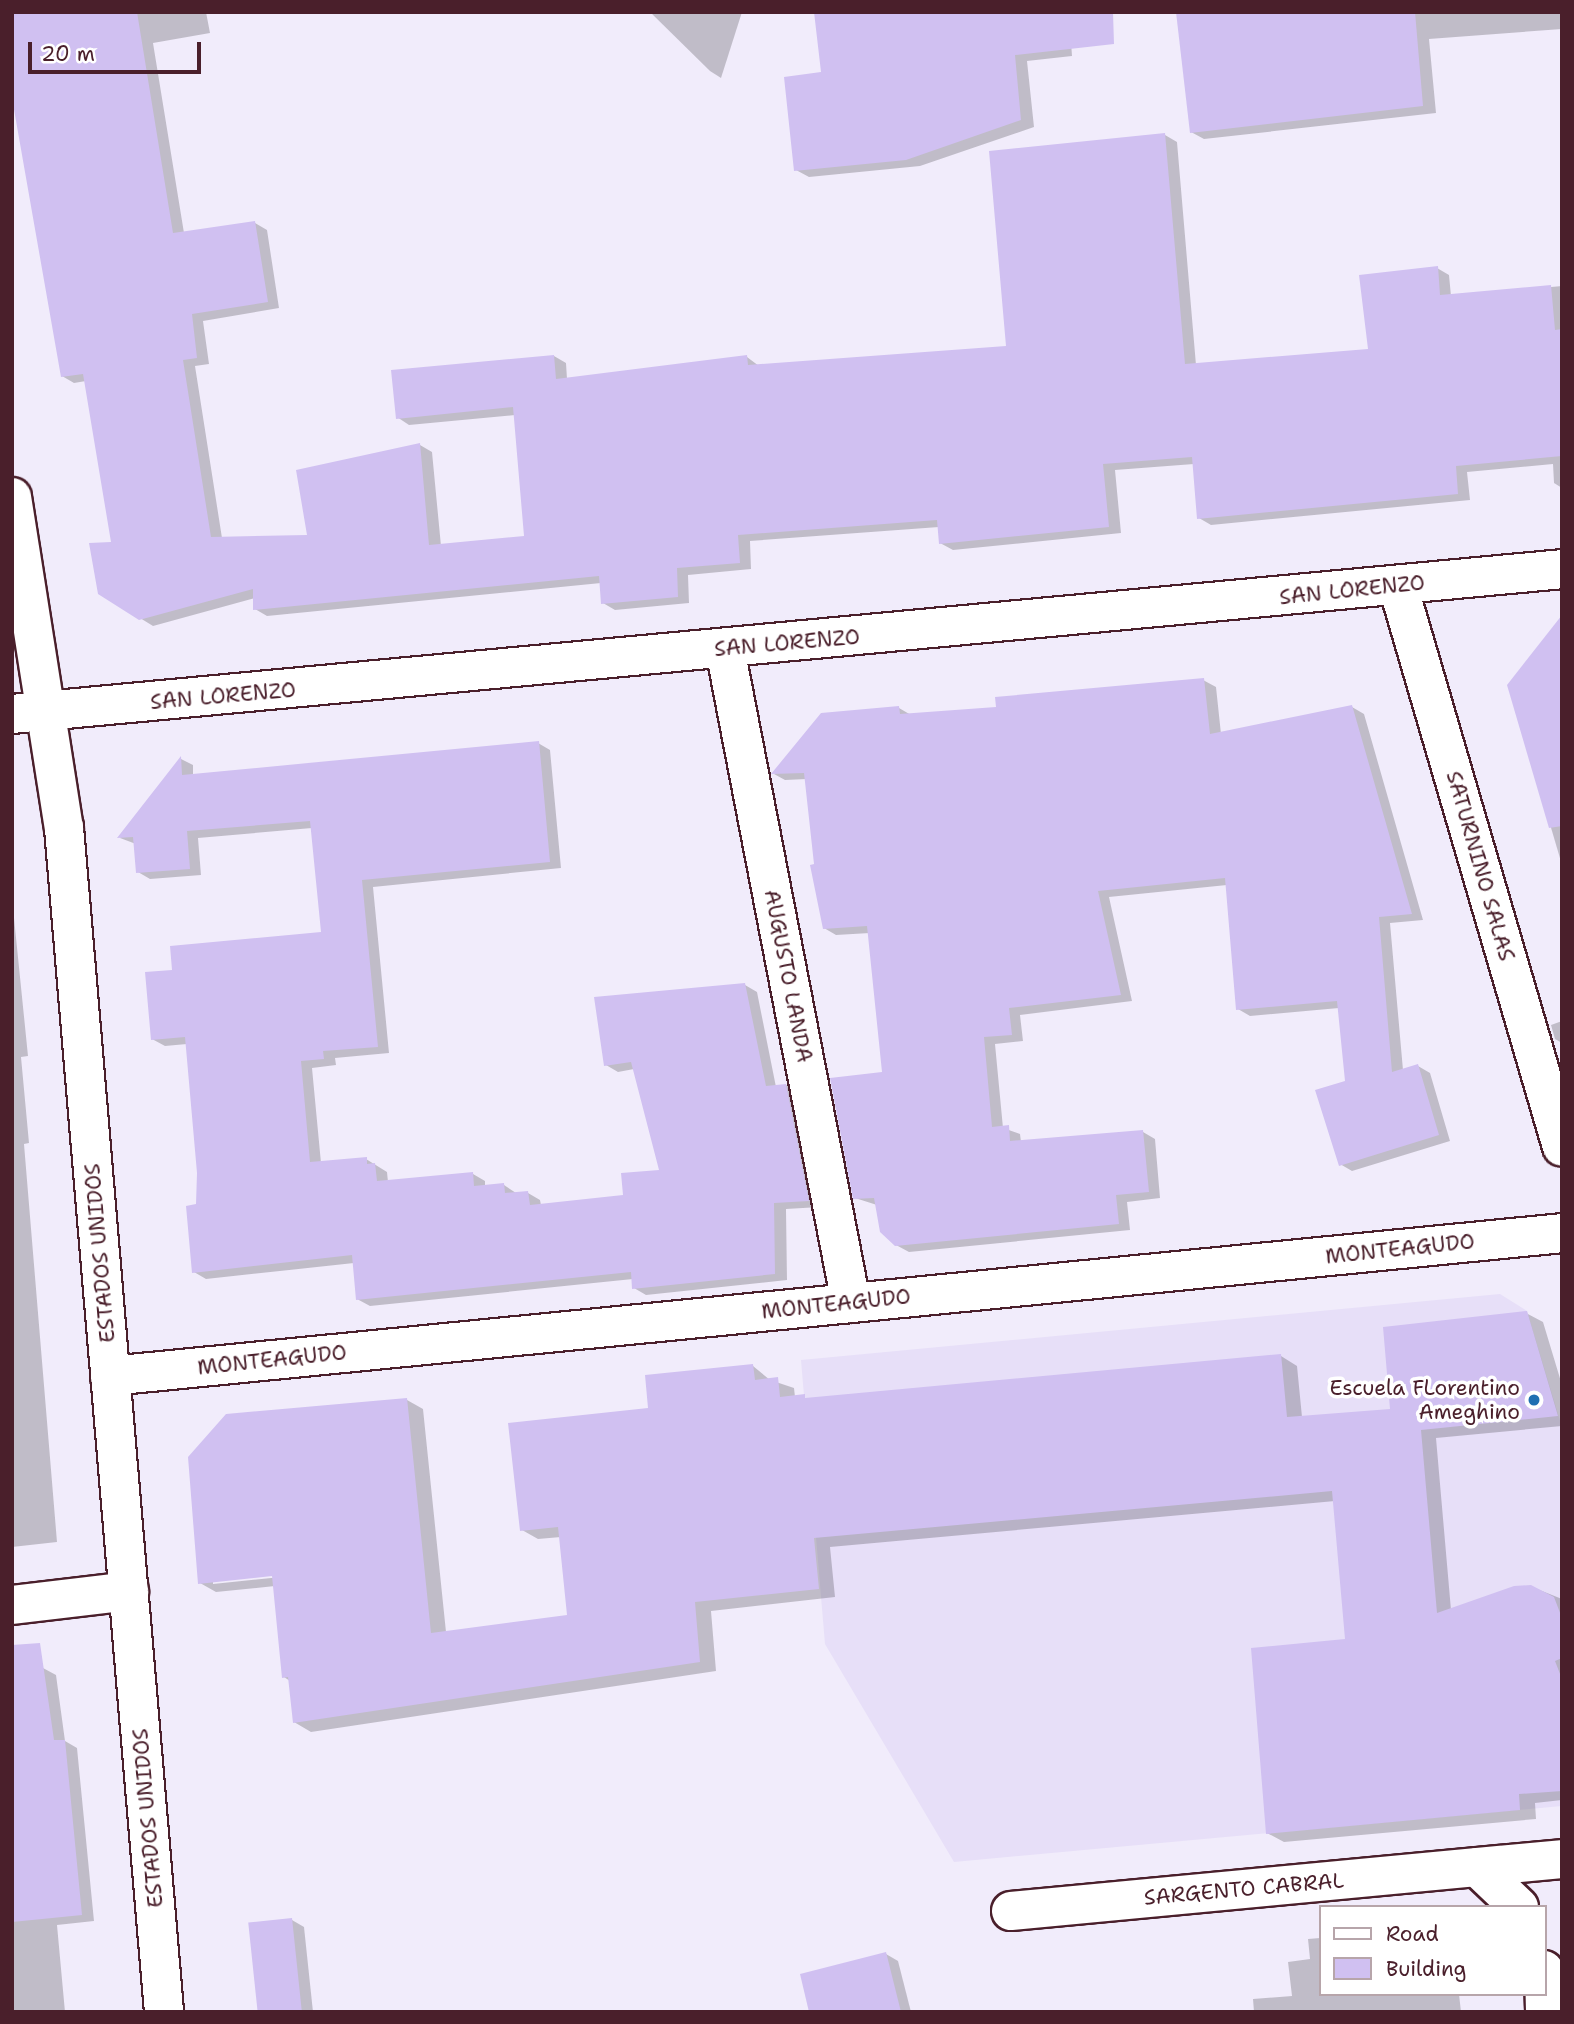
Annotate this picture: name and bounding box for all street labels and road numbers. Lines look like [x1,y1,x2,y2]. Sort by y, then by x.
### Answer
street label: SAN LORENZO [1278,570,1426,610]
street label: SAN LORENZO [713,624,861,662]
street label: SAN LORENZO [149,677,297,715]
street label: SATURNINO SALAS [1441,768,1519,964]
street label: AUGUSTO LANDA [759,887,817,1065]
street label: ESTADOS UNIDOS [80,1162,120,1344]
street label: MONTEAGUDO [1324,1229,1476,1269]
street label: MONTEAGUDO [760,1284,912,1324]
street label: MONTEAGUDO [196,1340,348,1380]
street label: ESTADOS UNIDOS [128,1727,168,1909]
street label: SARGENTO CABRAL [1143,1868,1345,1910]

